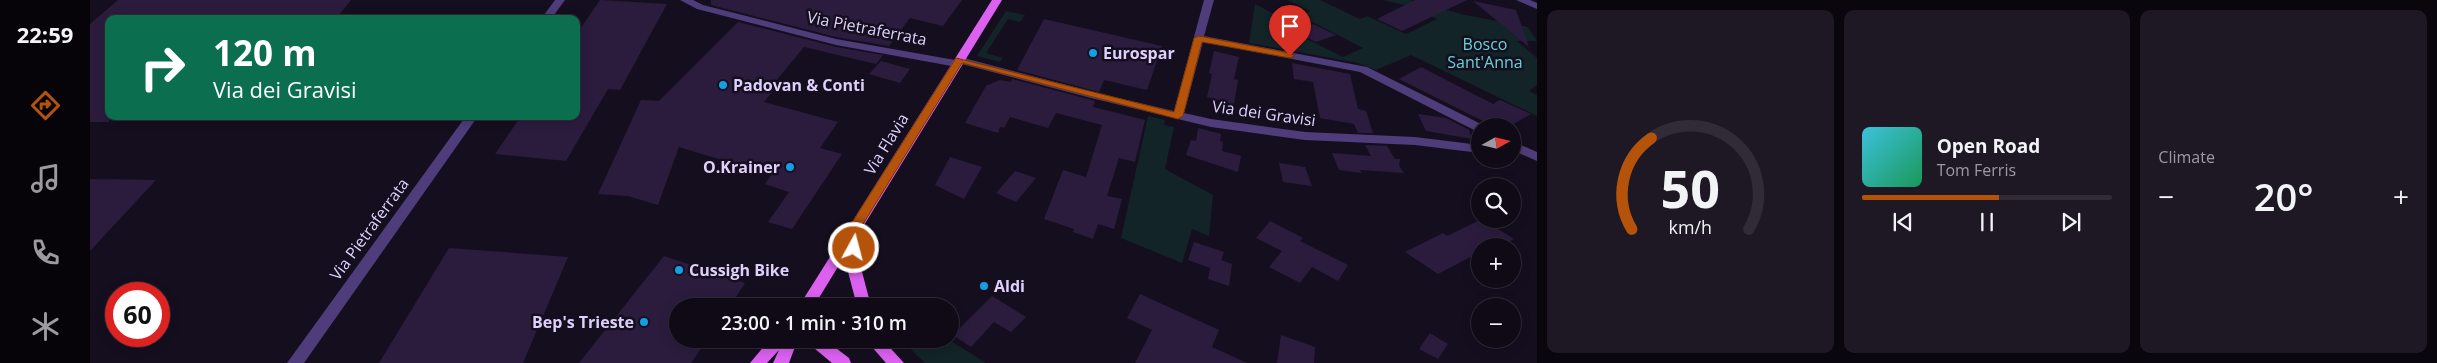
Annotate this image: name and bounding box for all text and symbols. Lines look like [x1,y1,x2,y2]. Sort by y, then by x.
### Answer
pin [1269,5,1311,56]
street label: Via Pietraferrata [805,6,929,50]
icon: arrive [1276,12,1304,40]
text: 22:59 [17,19,73,49]
text: 120 m [213,29,317,76]
park label: Bosco Sant'Anna [1447,33,1523,73]
icon: right [130,35,195,100]
place label: Eurospar [1103,42,1175,64]
marker: Eurospar [1087,47,1099,59]
text: Via dei Gravisi [213,74,356,104]
place label: Padovan & Conti [733,74,865,96]
marker: Padovan & Conti [717,79,729,91]
icon: directions [28,88,63,123]
street label: Via dei Gravisi [1211,95,1317,131]
street label: Via Flavia [858,109,914,179]
north arrow [1471,118,1521,168]
map controls [1471,118,1521,348]
text: Open Road [1937,133,2040,159]
text: Climate [2158,146,2215,168]
text: 50 [1661,152,1720,223]
place label: O.Krainer [703,156,780,178]
text: Tom Ferris [1937,159,2016,181]
icon: music [28,161,63,196]
marker: O.Krainer [784,161,796,173]
text: 20° [2254,170,2314,222]
street label: Via Pietraferrata [324,173,414,285]
text: − [2158,177,2174,215]
text: + [2393,177,2409,215]
button: search [1471,178,1521,228]
icon: previous [1889,208,1917,236]
icon: pause [1973,208,2001,236]
icon: next [2057,208,2085,236]
text: km/h [1669,215,1712,239]
position arrow [827,221,879,273]
icon: phone [28,235,63,270]
button: + [1471,238,1521,288]
place label: Cussigh Bike [689,259,789,281]
marker: Cussigh Bike [673,264,685,276]
place label: Aldi [994,275,1025,297]
marker: Aldi [978,280,990,292]
speed limit sign: 60 [105,282,170,347]
button: − [1471,298,1521,348]
icon: climate [28,309,63,344]
text: 23:00 · 1 min · 310 m [721,310,907,336]
place label: Bep's Trieste [532,311,634,333]
marker: Bep's Trieste [638,316,650,328]

